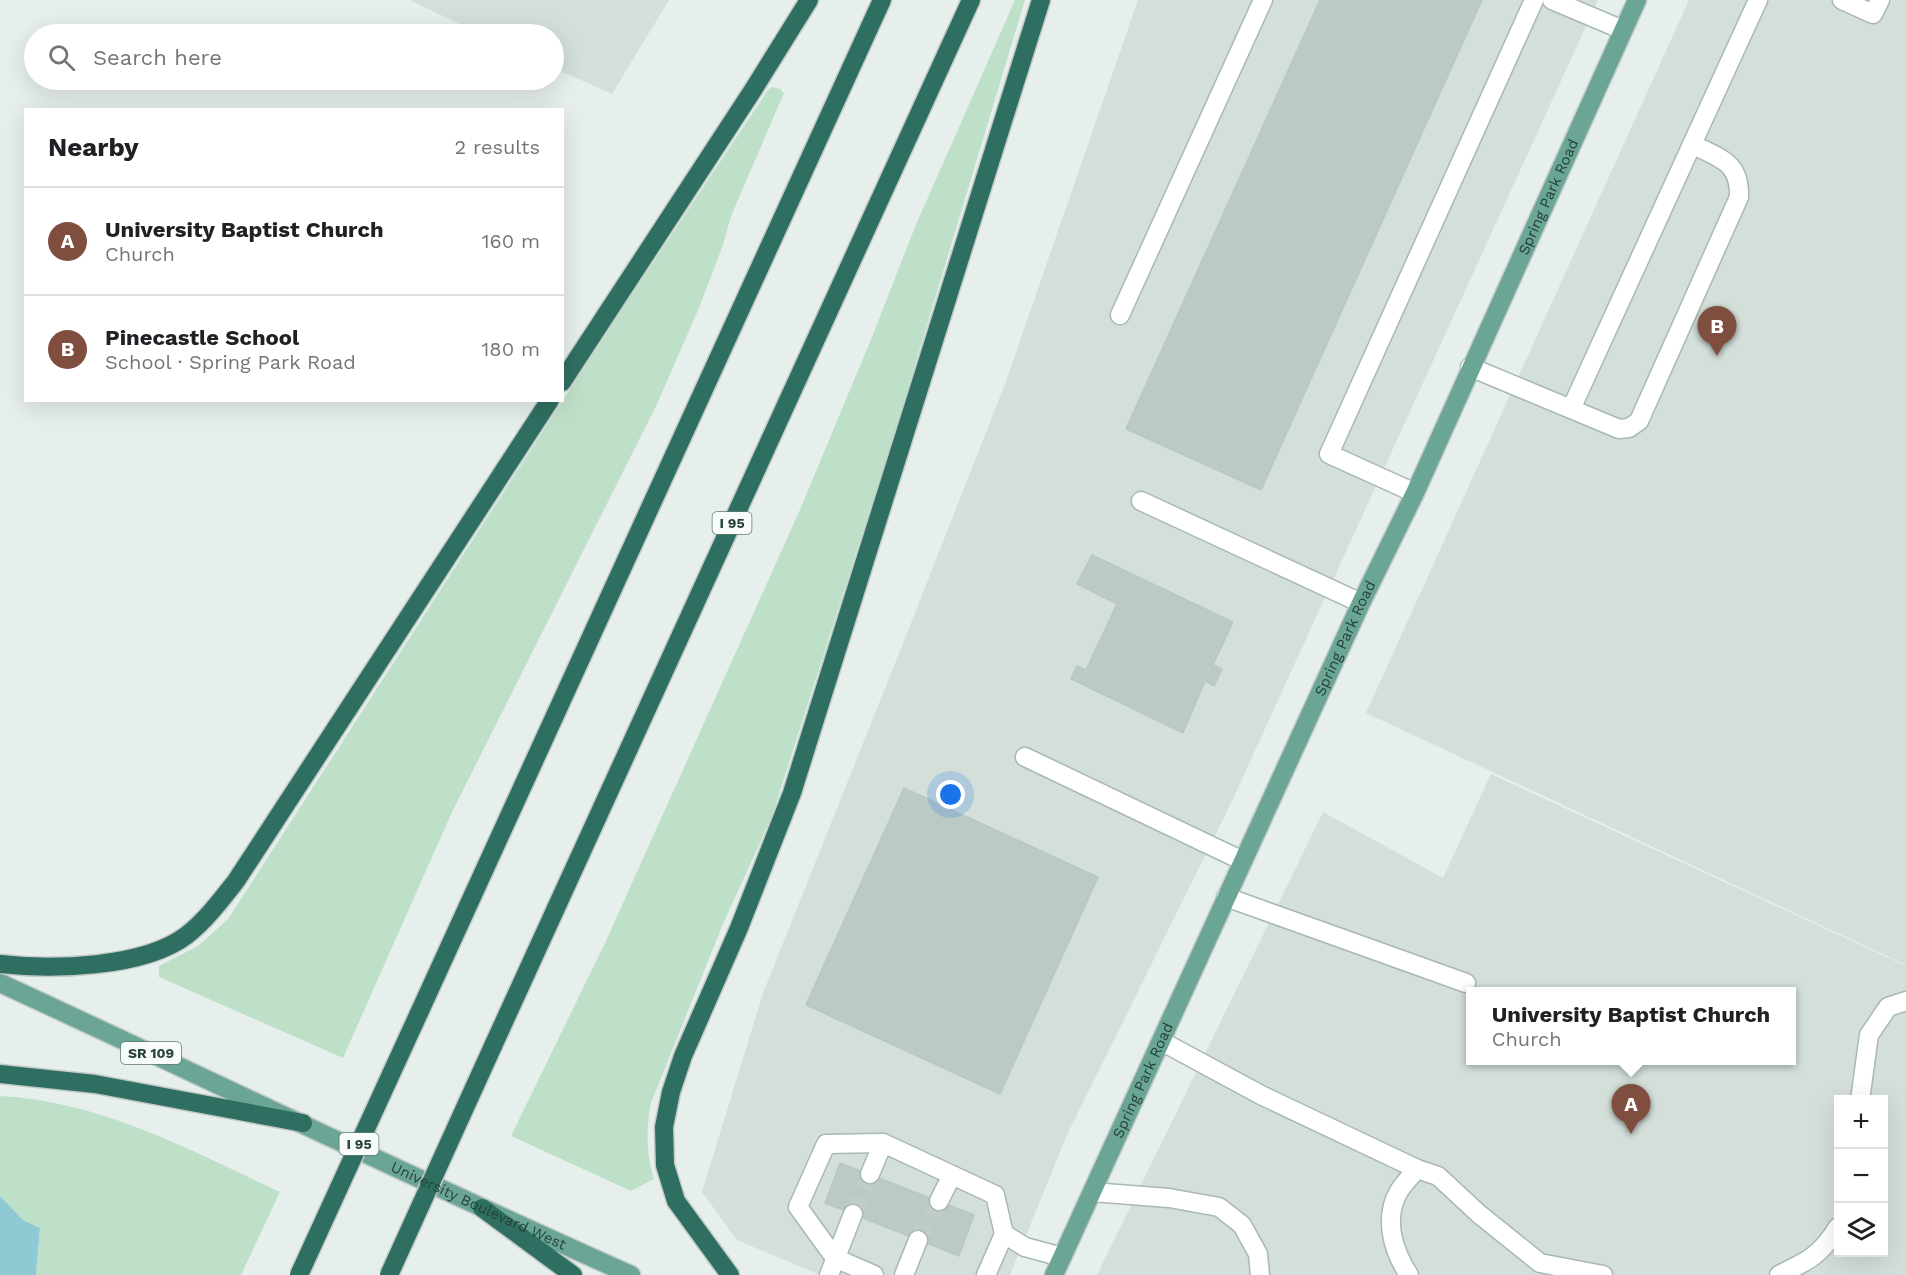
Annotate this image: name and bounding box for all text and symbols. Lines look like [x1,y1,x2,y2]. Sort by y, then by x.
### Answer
search box [24,24,564,90]
icon: search [45,41,78,74]
text: Search here [93,45,222,70]
text: Nearby [48,132,139,162]
text: 2 results [455,135,540,159]
street label: Spring Park Road [1514,136,1582,258]
text: University Baptist Church [105,217,384,242]
text: A [61,229,74,253]
text: 160 m [482,229,540,253]
text: Church [105,242,175,266]
pin: B [1698,306,1736,356]
text: Pinecastle School [105,325,299,350]
text: B [61,337,74,361]
text: 180 m [482,337,540,361]
text: School · Spring Park Road [105,350,356,374]
road number: I 95 [712,512,752,534]
street label: Spring Park Road [1311,578,1380,699]
your location [936,780,965,809]
popup [1466,987,1796,1065]
text: University Baptist Church [1492,1002,1770,1027]
street label: Spring Park Road [1109,1020,1177,1141]
text: Church [1492,1027,1562,1051]
road number: SR 109 [121,1042,181,1064]
pin: A [1612,1084,1650,1134]
map controls [1834,1095,1888,1257]
button: + [1834,1095,1888,1149]
road number: I 95 [340,1133,378,1155]
button: − [1834,1149,1888,1203]
street label: University Boulevard West [388,1158,570,1254]
button: layers [1834,1203,1888,1257]

